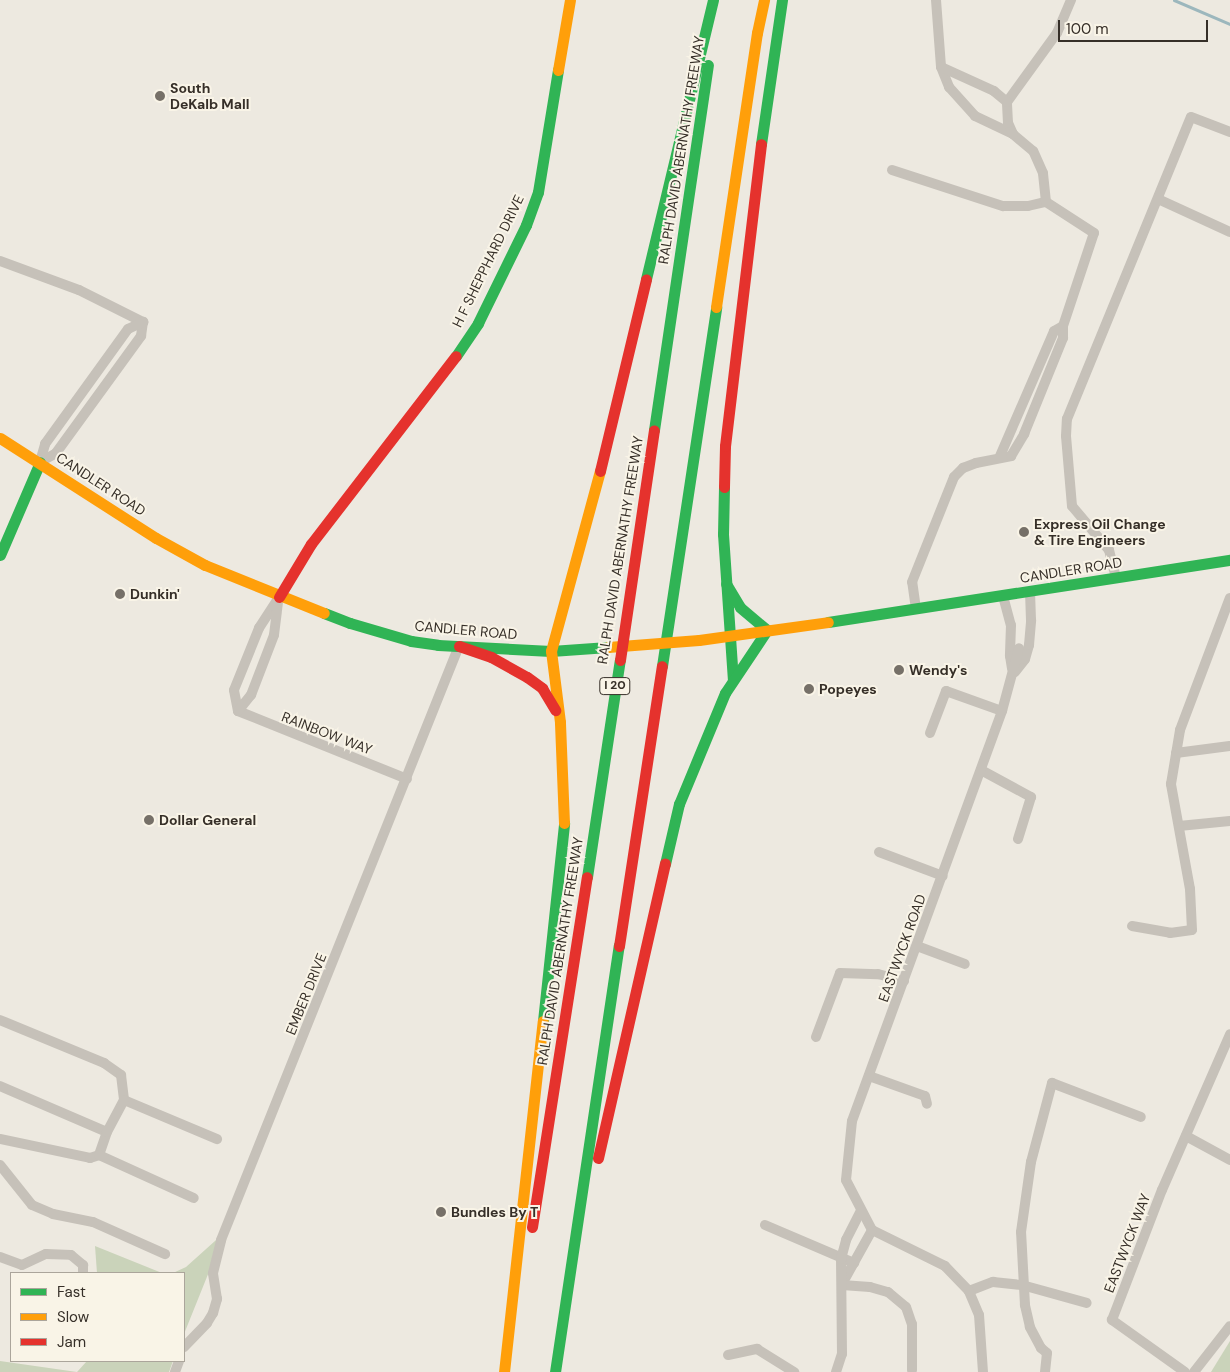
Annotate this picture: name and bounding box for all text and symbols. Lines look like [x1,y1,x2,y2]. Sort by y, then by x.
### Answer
scale bar [1060,10,1210,42]
text: 100 m [1066,19,1109,39]
street label: RALPH DAVID ABERNATHY FREEWAY [655,35,707,265]
place label: South DeKalb Mall [170,80,249,112]
marker: South DeKalb Mall [154,90,166,102]
street label: H F SHEPPHARD DRIVE [449,192,527,330]
street label: RALPH DAVID ABERNATHY FREEWAY [594,435,646,665]
street label: CANDLER ROAD [53,449,149,519]
place label: Express Oil Change & Tire Engineers [1034,516,1166,548]
marker: Express Oil Change & Tire Engineers [1018,526,1030,538]
street label: CANDLER ROAD [1019,554,1123,586]
place label: Dunkin' [130,586,180,602]
marker: Dunkin' [114,588,126,600]
street label: CANDLER ROAD [414,617,518,643]
place label: Wendy's [909,662,967,678]
marker: Wendy's [893,664,905,676]
road number: I 20 [599,676,631,696]
place label: Popeyes [819,681,877,697]
marker: Popeyes [803,683,815,695]
street label: RAINBOW WAY [279,708,375,758]
place label: Dollar General [159,812,256,828]
marker: Dollar General [143,814,155,826]
street label: RALPH DAVID ABERNATHY FREEWAY [534,836,586,1066]
street label: EASTWYCK ROAD [875,892,929,1004]
street label: EMBER DRIVE [282,951,330,1037]
street label: EASTWYCK WAY [1100,1191,1154,1295]
place label: Bundles By T [451,1204,538,1220]
marker: Bundles By T [435,1206,447,1218]
legend [10,1272,185,1362]
text: Fast [57,1282,86,1302]
text: Slow [57,1307,89,1327]
text: Jam [57,1332,86,1352]

